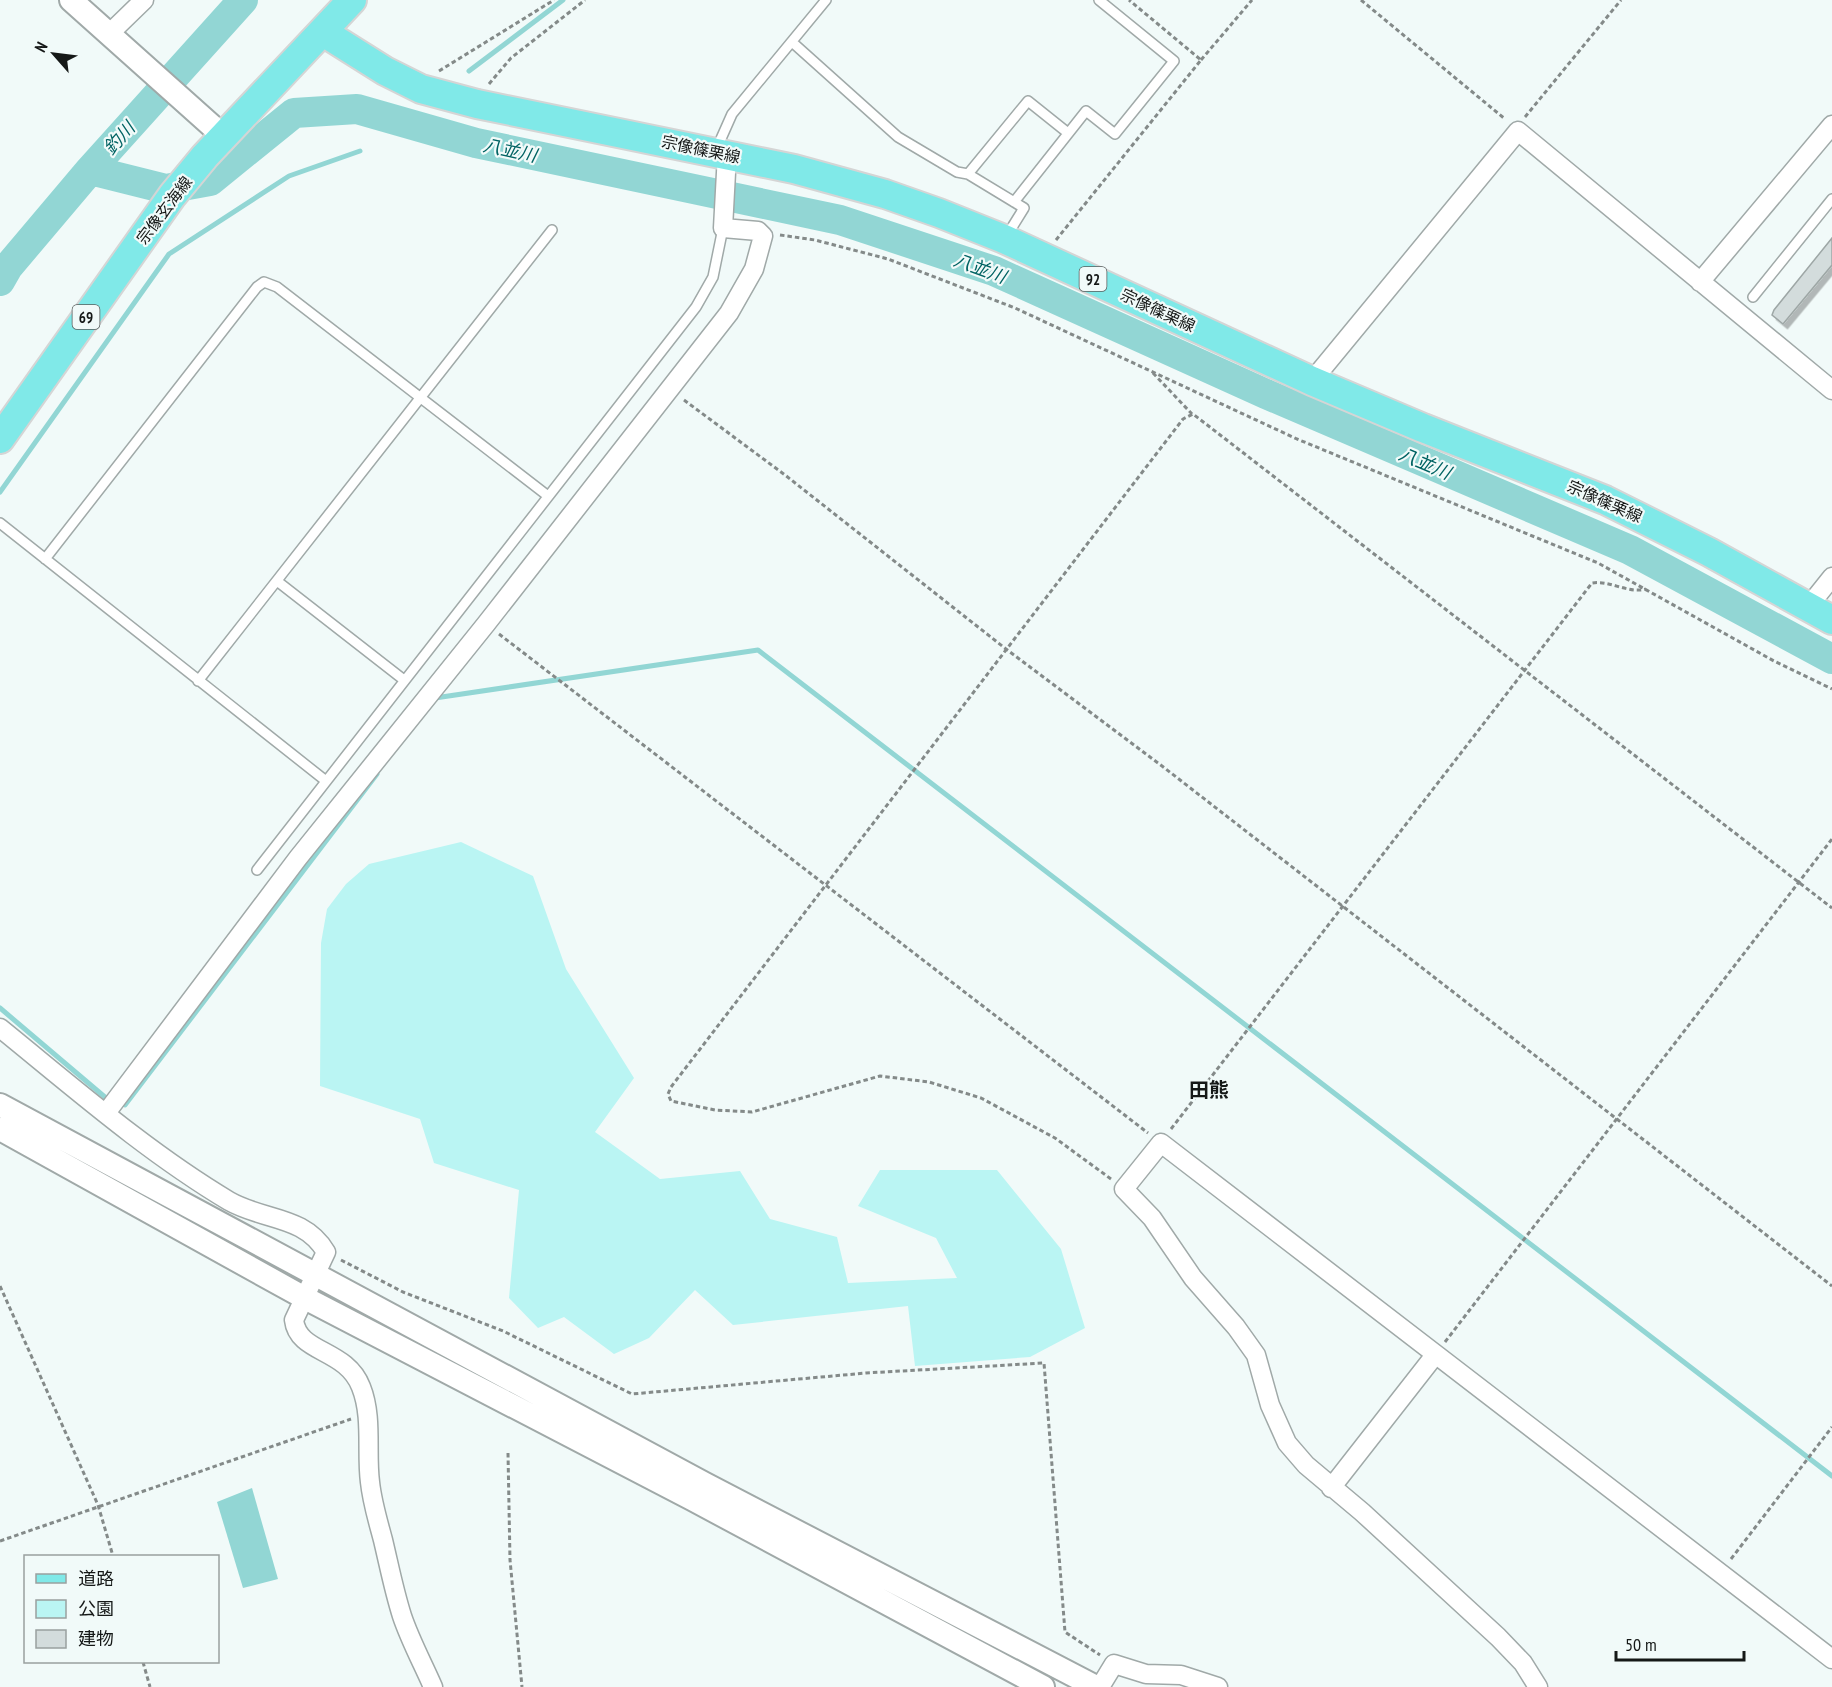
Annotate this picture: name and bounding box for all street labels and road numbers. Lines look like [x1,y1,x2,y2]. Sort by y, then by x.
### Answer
street label: 宗像篠栗線 [660,131,742,167]
street label: 宗像玄海線 [132,172,196,248]
road number: 92 [1080,267,1106,291]
street label: 宗像篠栗線 [1118,284,1198,336]
road number: 69 [72,305,100,329]
street label: 宗像篠栗線 [1564,476,1646,526]

